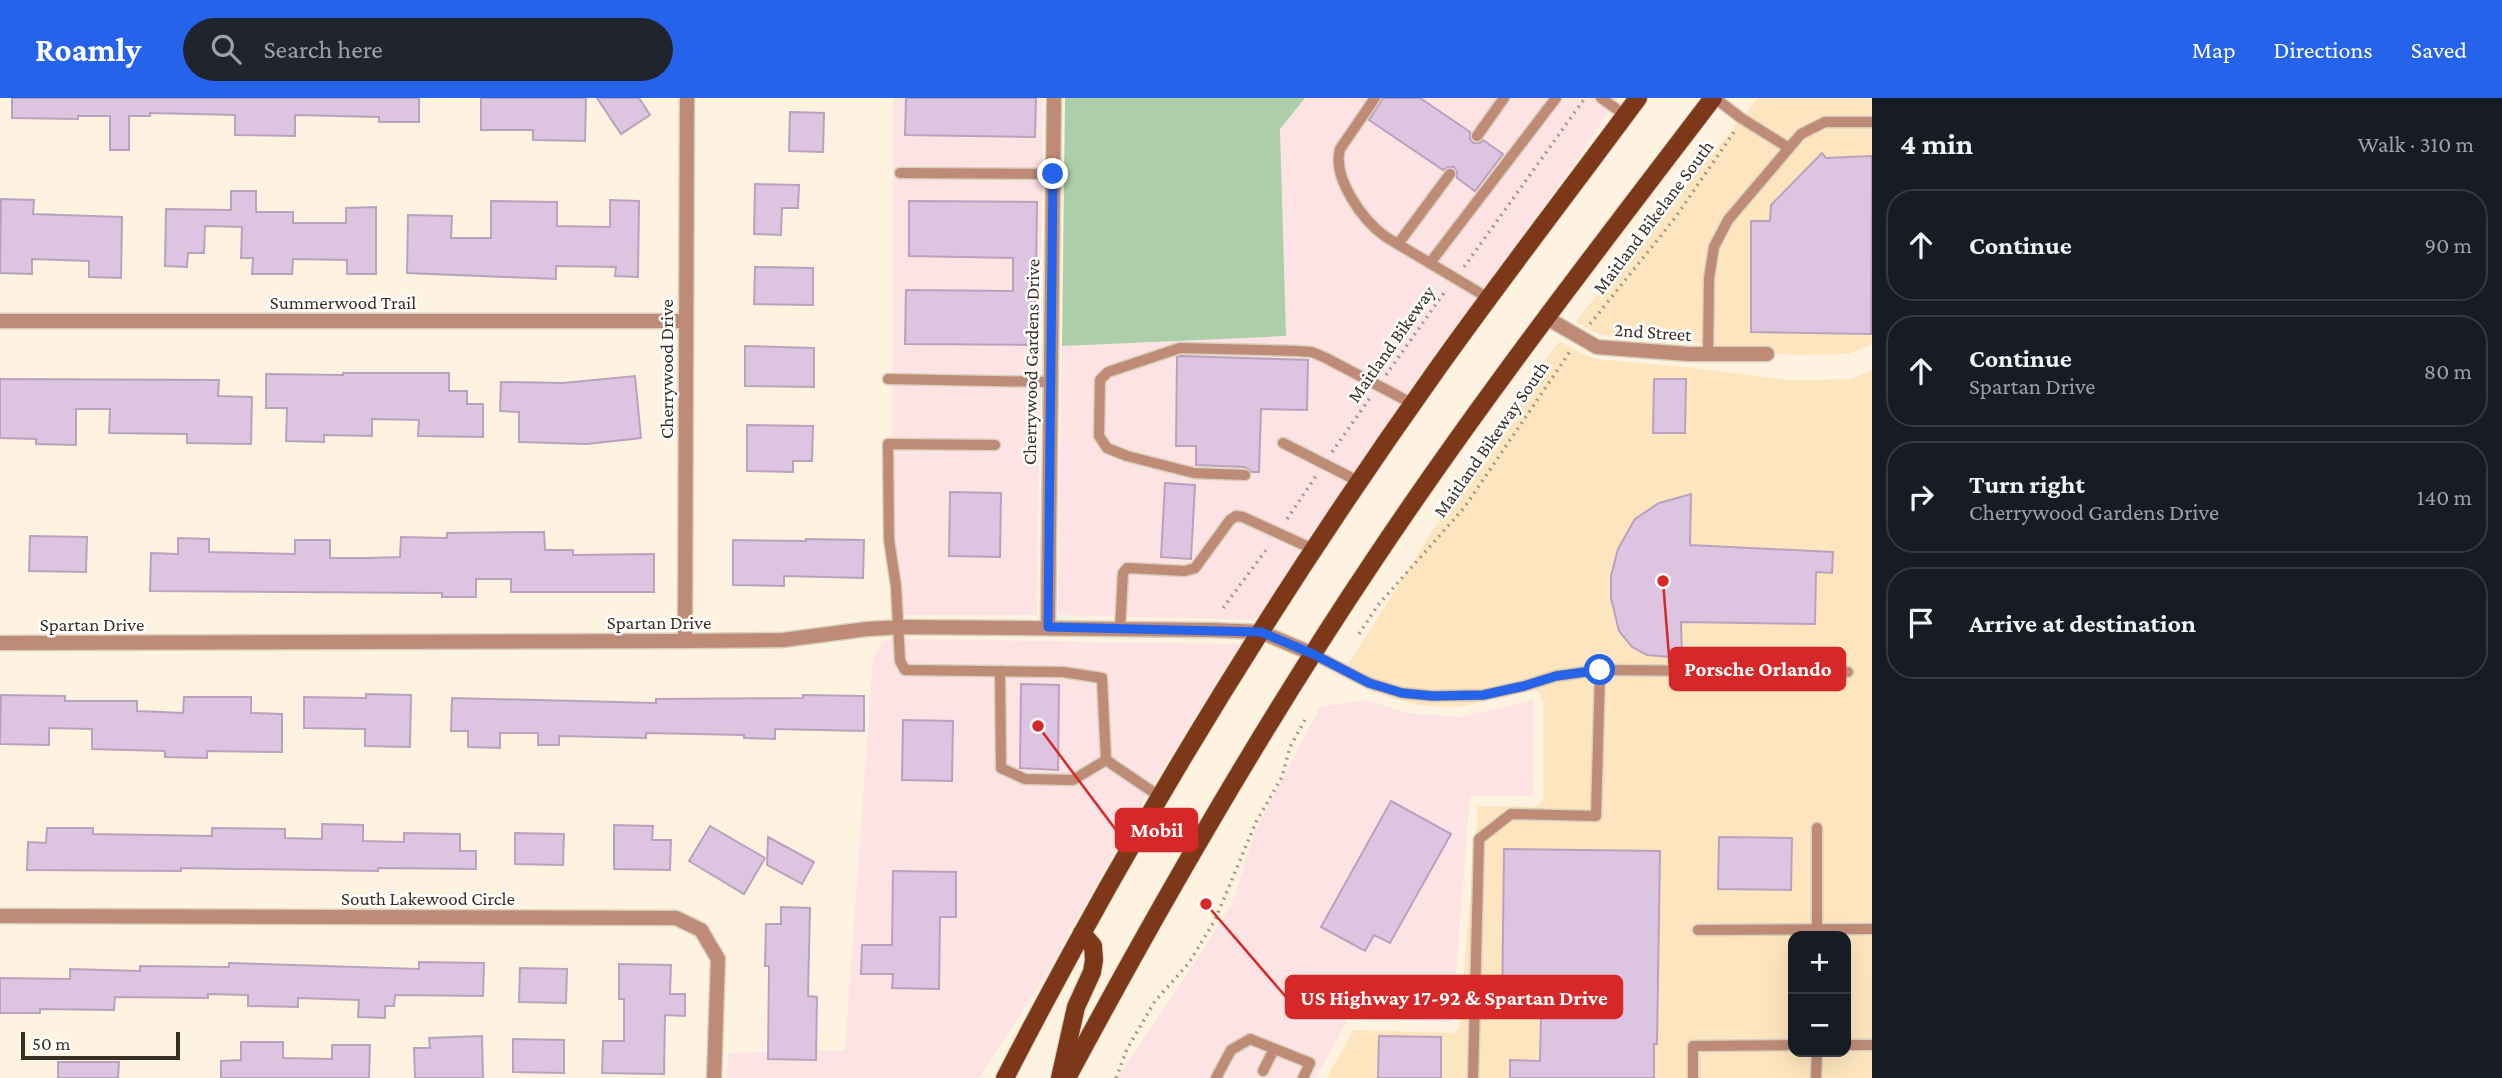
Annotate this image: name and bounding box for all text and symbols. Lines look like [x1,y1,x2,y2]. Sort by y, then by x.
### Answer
search box [183,18,673,81]
icon: search [207,30,245,68]
text: Roamly [35,31,141,68]
text: Search here [263,35,383,64]
text: Map [2192,36,2236,63]
text: Directions [2274,36,2373,63]
text: Saved [2411,36,2467,63]
text: 4 min [1900,127,1973,160]
text: Walk · 310 m [2358,131,2474,157]
street label: Maitland Bikelane South [1588,136,1718,298]
route end [1037,158,1068,189]
icon: ahead [1902,226,1940,264]
text: Continue [1969,231,2072,260]
text: 90 m [2425,232,2472,258]
street label: Cherrywood Gardens Drive [1019,259,1043,465]
street label: Maitland Bikeway [1343,282,1439,406]
street label: Summerwood Trail [270,292,416,313]
street label: Cherrywood Drive [656,299,677,439]
street label: 2nd Street [1614,319,1693,345]
text: Continue [1969,344,2072,373]
icon: ahead [1902,352,1940,390]
street label: Maitland Bikeway South [1429,357,1553,521]
text: 80 m [2424,358,2472,384]
text: Spartan Drive [1969,373,2095,399]
text: Turn right [1969,470,2085,499]
icon: right [1902,478,1940,516]
text: 140 m [2417,484,2472,510]
text: Cherrywood Gardens Drive [1969,499,2219,525]
icon: arrive [1902,604,1940,642]
text: Arrive at destination [1969,609,2196,638]
street label: Spartan Drive [607,612,711,633]
street label: Spartan Drive [40,614,144,635]
callout: Porsche Orlando [1670,648,1845,690]
route start [1584,654,1615,685]
text: Porsche Orlando [1684,657,1832,681]
callout: Mobil [1116,809,1197,851]
text: Mobil [1131,818,1183,842]
street label: South Lakewood Circle [341,888,515,909]
map controls [1788,931,1851,1057]
button: + [1788,931,1851,994]
callout: US Highway 17-92 & Spartan Drive [1286,976,1622,1018]
text: US Highway 17-92 & Spartan Drive [1300,986,1608,1010]
button: − [1788,994,1851,1057]
scale bar [21,1029,180,1061]
text: 50 m [32,1033,71,1054]

